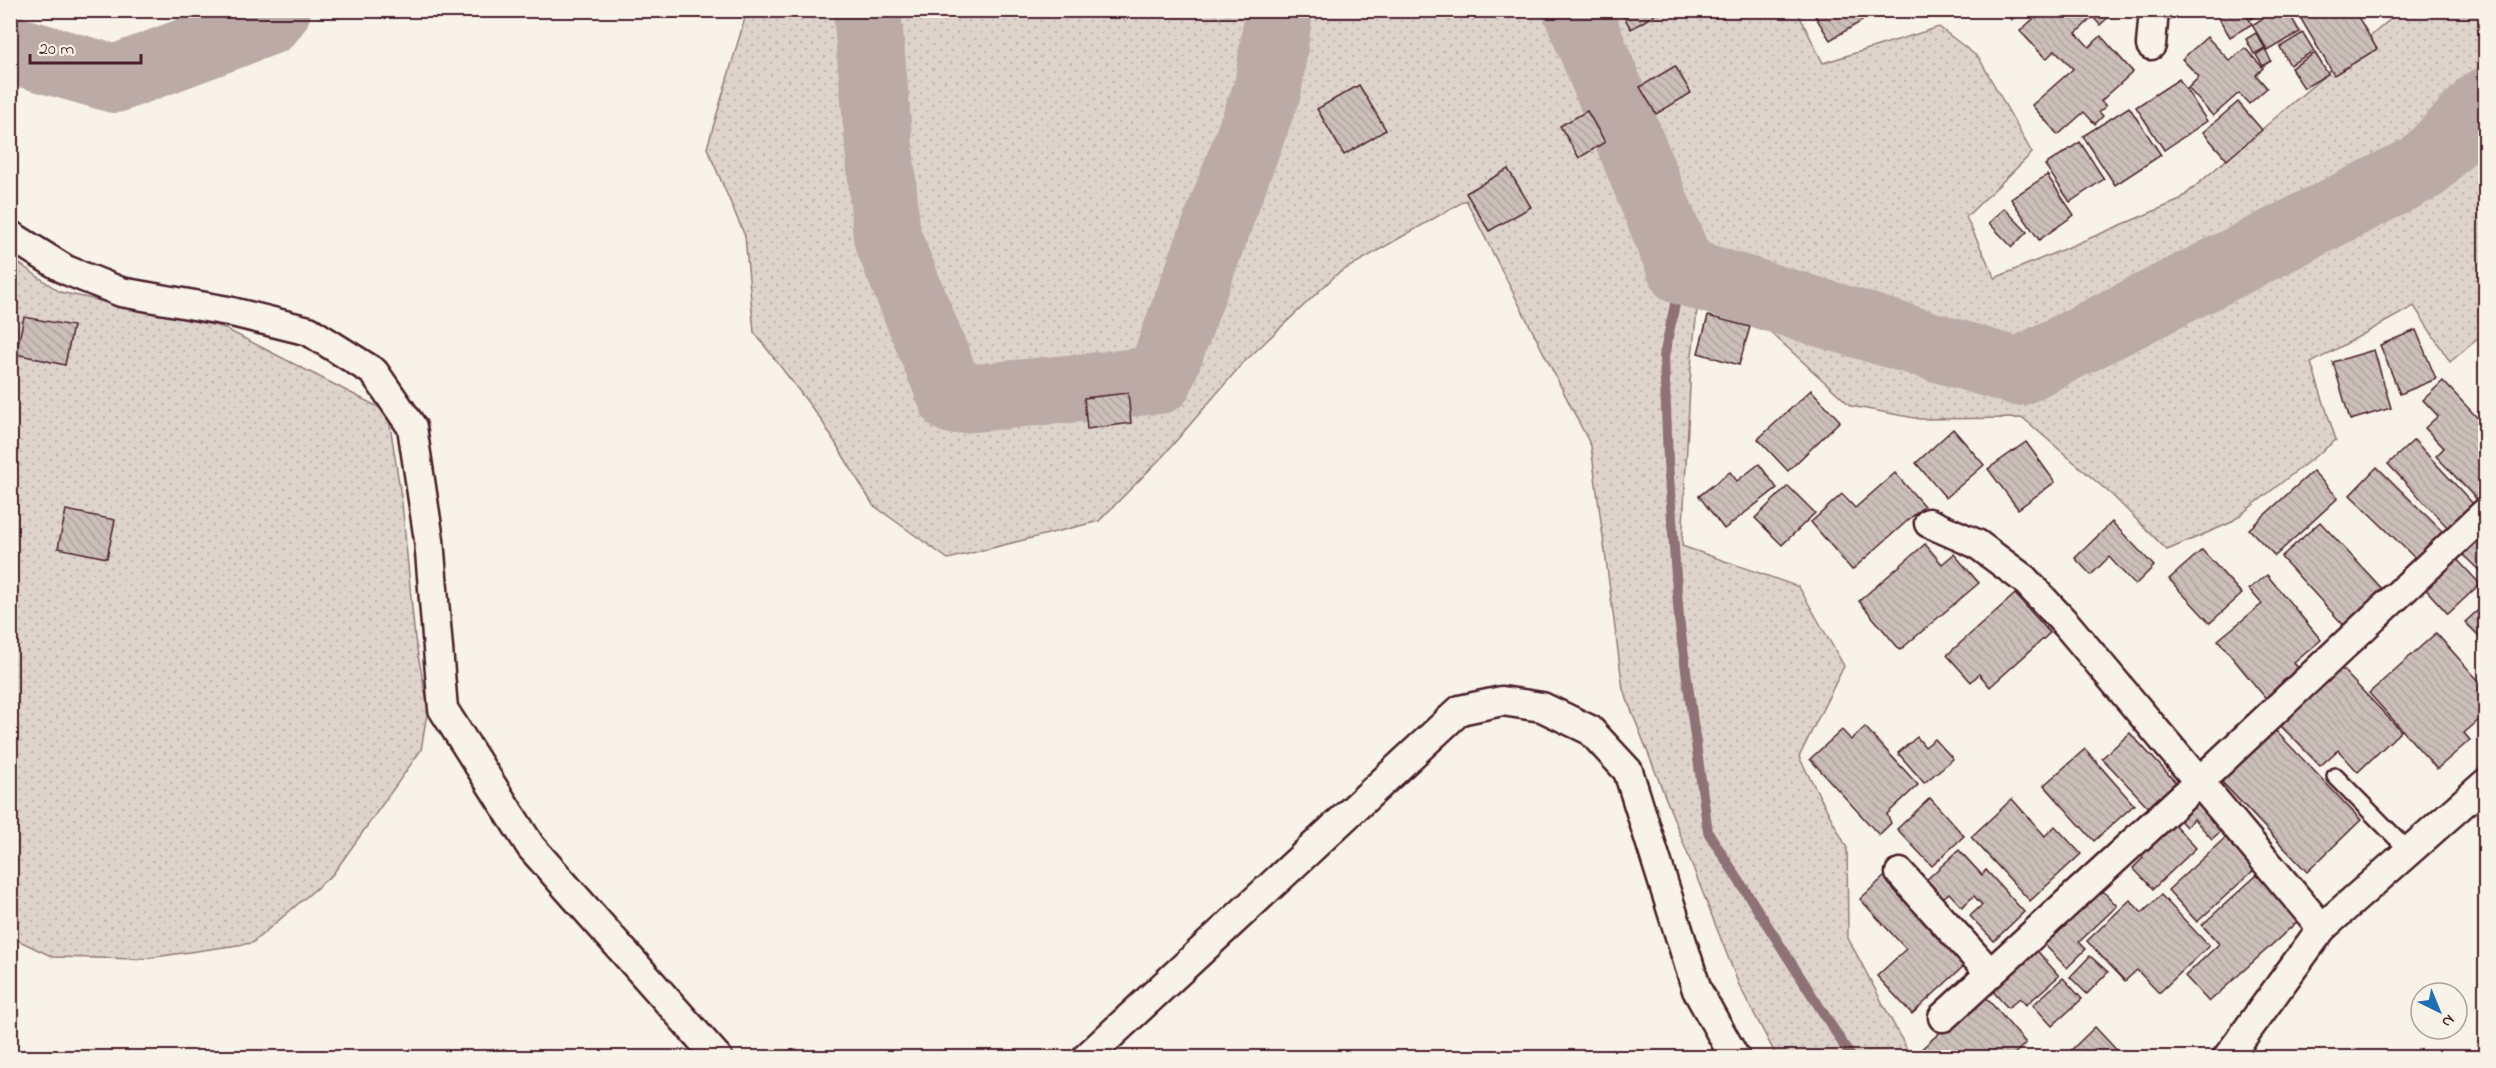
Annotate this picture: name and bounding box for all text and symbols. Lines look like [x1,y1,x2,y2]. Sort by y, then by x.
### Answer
scale bar [30,27,141,65]
text: 20 m [39,37,74,63]
north arrow [2409,981,2469,1041]
text: N [2436,1008,2460,1033]

